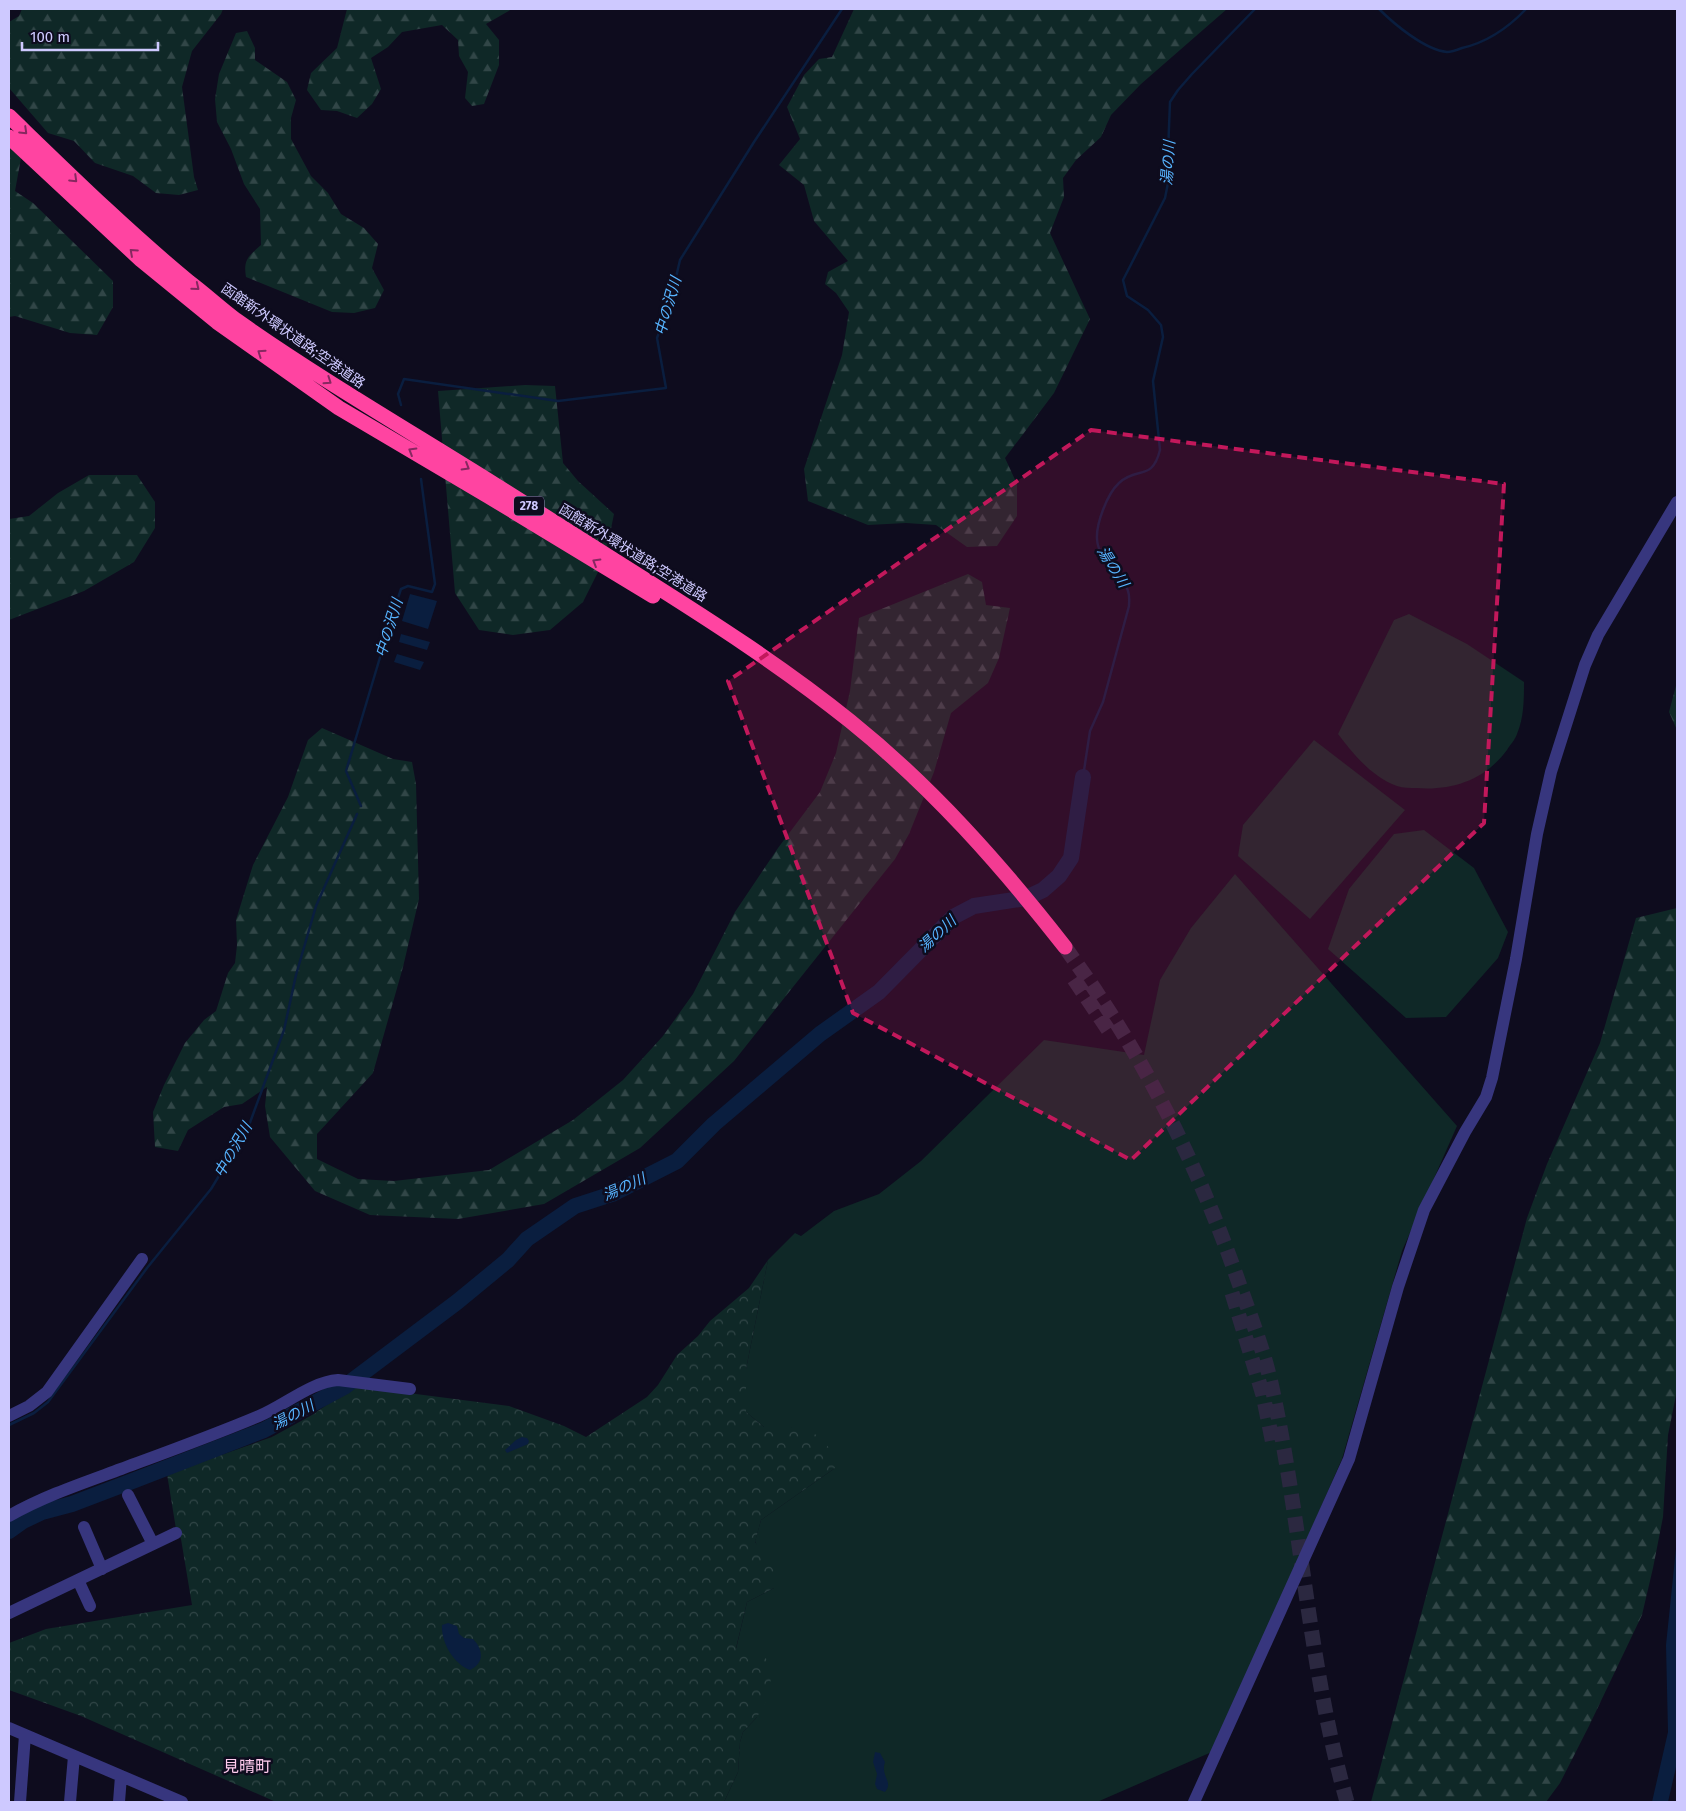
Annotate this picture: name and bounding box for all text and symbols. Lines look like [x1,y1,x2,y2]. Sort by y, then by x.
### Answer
scale bar [22,20,159,52]
text: 100 m [30,28,70,46]
one-way arrow [18,125,27,134]
water label: 湯の川 [1157,138,1179,186]
one-way arrow [69,173,78,182]
one-way arrow [129,249,138,258]
water label: 中の沢川 [651,273,685,337]
street label: 函館新外環状道路;空港道路 [218,280,368,392]
one-way arrow [190,282,199,290]
one-way arrow [257,350,267,359]
one-way arrow [322,375,332,384]
one-way arrow [408,447,417,457]
one-way arrow [461,460,470,470]
road number: 278 [514,496,544,516]
street label: 函館新外環状道路;空港道路 [556,500,710,606]
water label: 湯の川 [1093,543,1134,593]
one-way arrow [592,558,601,568]
water label: 中の沢川 [372,595,407,659]
water label: 湯の川 [914,911,961,956]
water label: 中の沢川 [210,1118,257,1180]
water label: 湯の川 [600,1169,650,1204]
water label: 湯の川 [269,1396,319,1434]
district label: 見晴町 [223,1757,271,1776]

